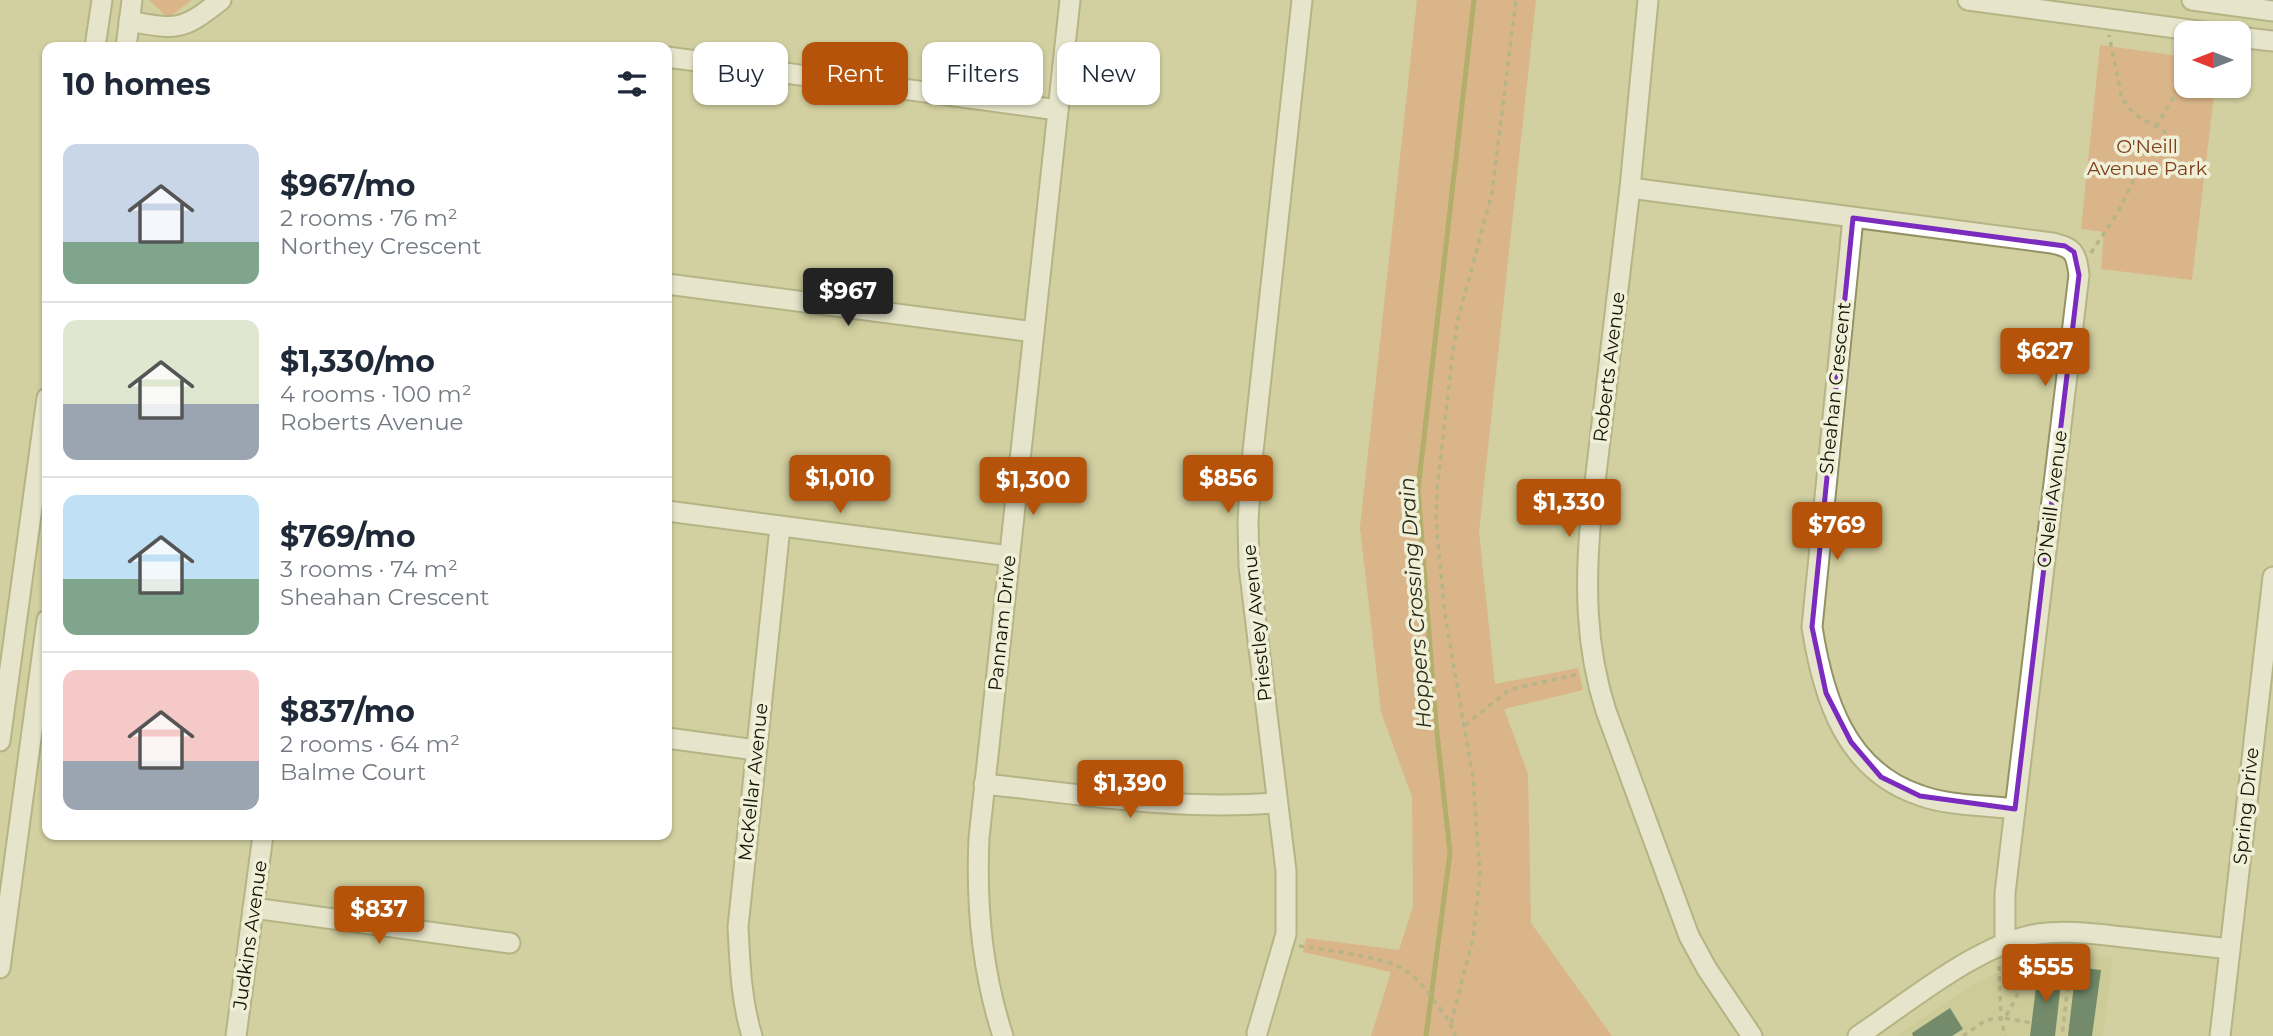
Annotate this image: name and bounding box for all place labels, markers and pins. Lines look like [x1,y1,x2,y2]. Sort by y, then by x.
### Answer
pin: $967 [807,268,889,328]
pin: $627 [2004,328,2086,388]
pin: $1,010 [783,456,897,515]
pin: $856 [1187,456,1269,515]
pin: $1,300 [976,458,1090,517]
pin: $1,330 [1512,480,1626,539]
pin: $769 [1796,503,1878,562]
pin: $1,390 [1073,760,1187,820]
pin: $837 [338,886,420,946]
pin: $555 [2005,944,2087,1004]

